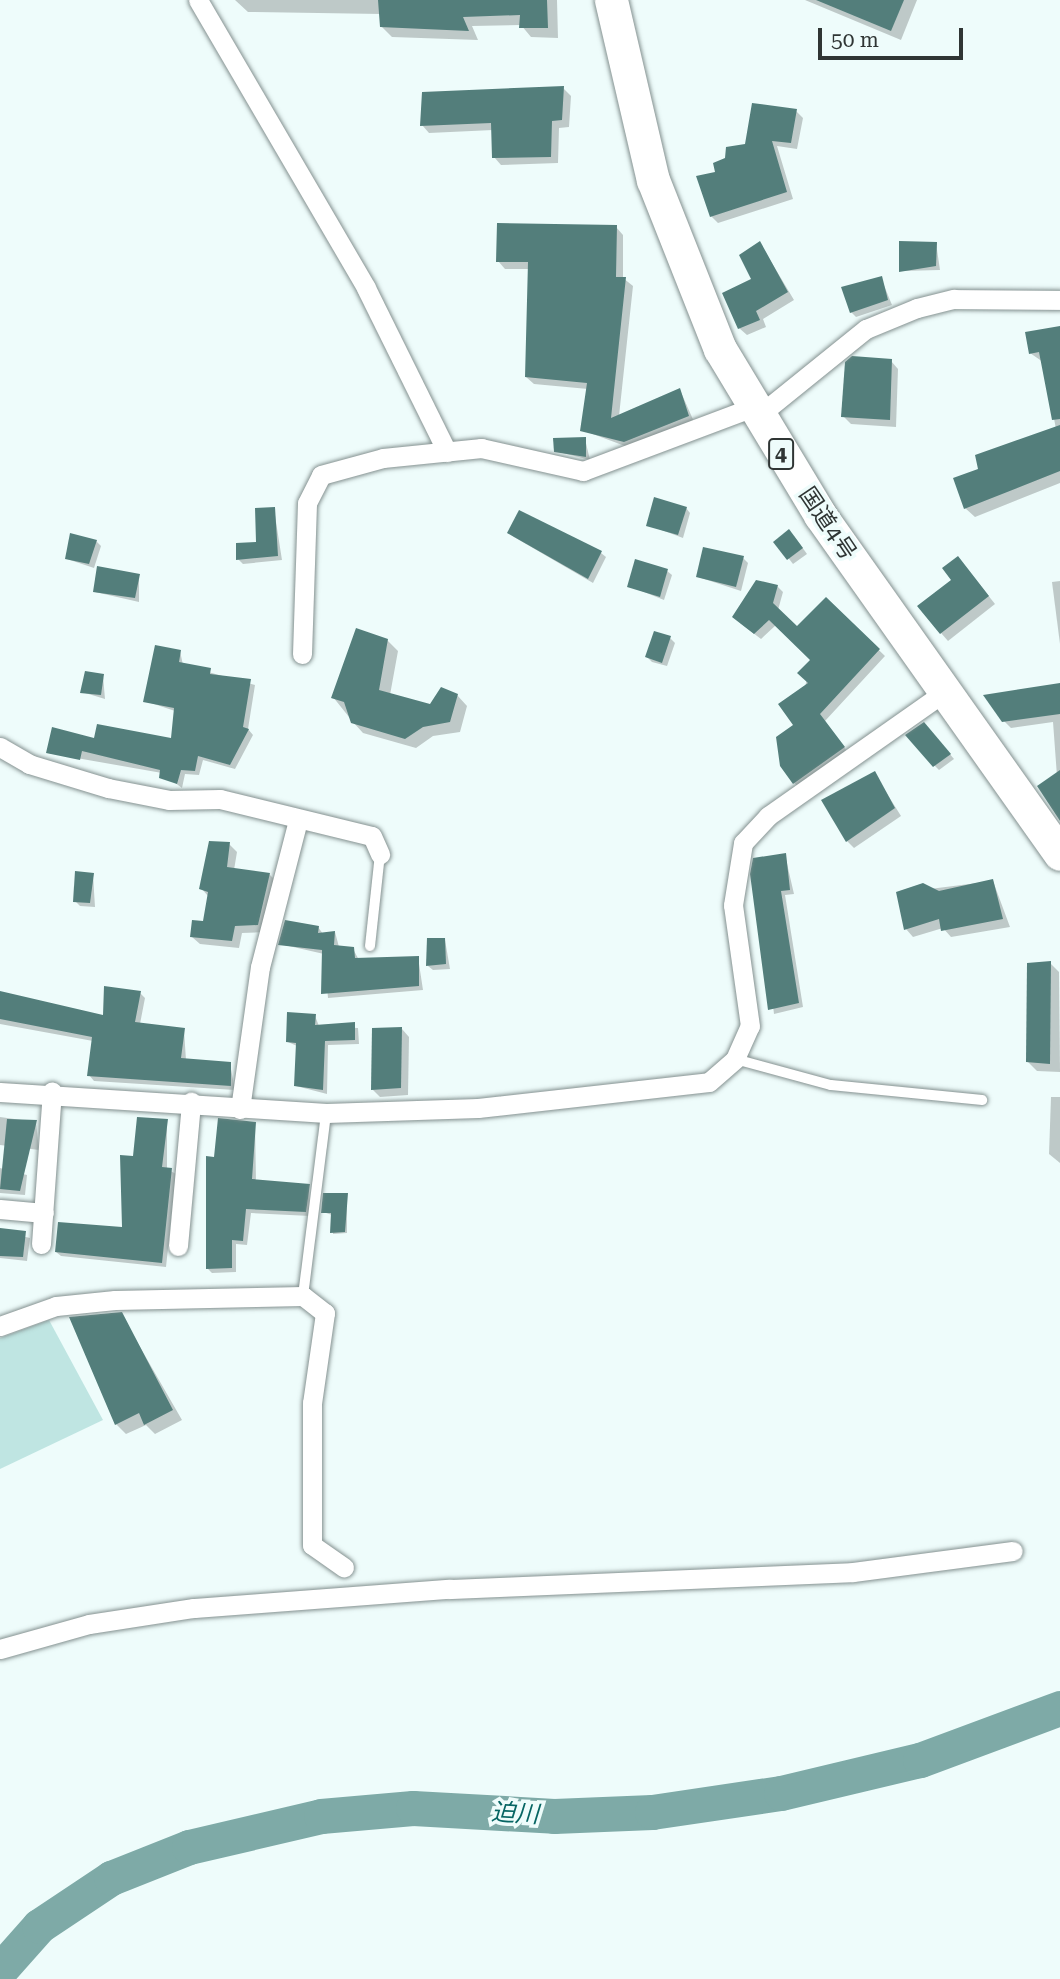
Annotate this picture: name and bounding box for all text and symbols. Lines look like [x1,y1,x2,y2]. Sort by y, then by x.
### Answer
scale bar [822,14,967,58]
text: 50 m [831,28,879,52]
road number: 4 [767,436,795,472]
street label: 国道4号 [793,482,861,566]
water label: 迫川 [490,1798,540,1830]

